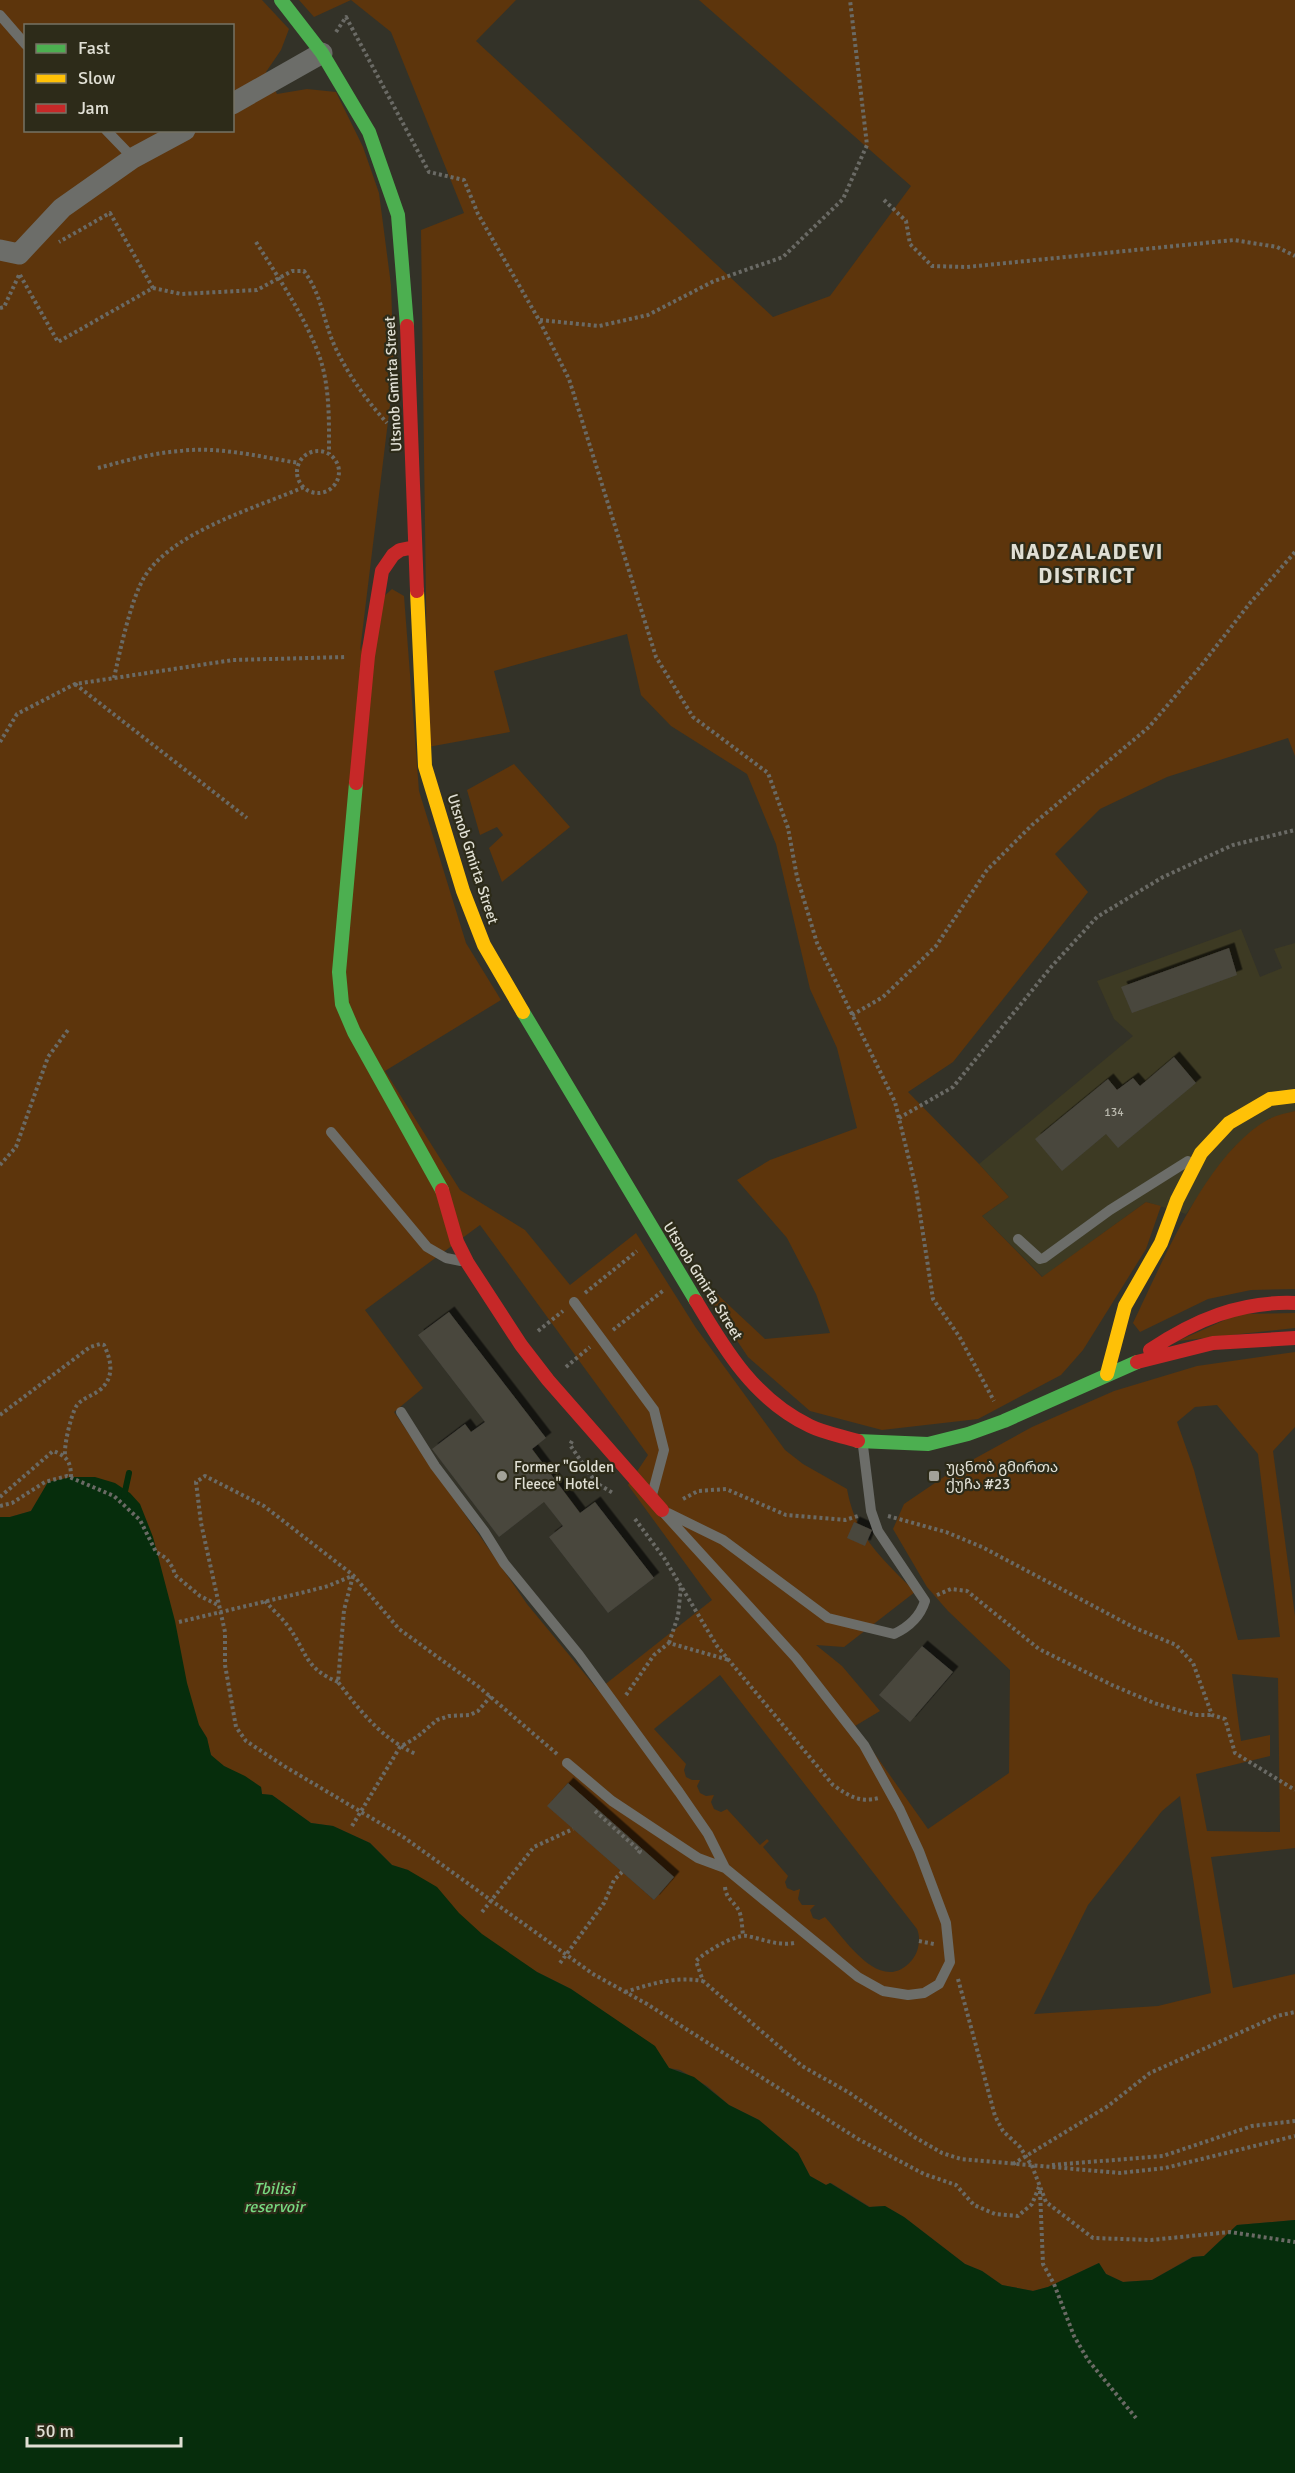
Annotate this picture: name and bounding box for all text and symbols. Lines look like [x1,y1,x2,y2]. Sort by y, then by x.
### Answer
legend [24,24,234,132]
text: Fast [78,37,110,59]
text: Slow [78,67,115,89]
text: Jam [78,97,109,119]
street label: Utsnob Gmirta Street [380,316,406,452]
district label: NADZALADEVI DISTRICT [1010,539,1164,589]
street label: Utsnob Gmirta Street [443,792,503,926]
house number: 134 [1104,1105,1124,1120]
street label: Utsnob Gmirta Street [659,1219,747,1343]
place label: Former "Golden Fleece" Hotel [514,1458,614,1493]
place label: უცნობ გმირთა ქუჩა #23 [946,1458,1058,1493]
marker: Former "Golden Fleece" Hotel [495,1469,509,1483]
marker: უცნობ გმირთა ქუჩა #23 [927,1469,941,1483]
water label: Tbilisi reservoir [244,2179,306,2217]
scale bar [27,2410,182,2448]
text: 50 m [36,2420,74,2442]

